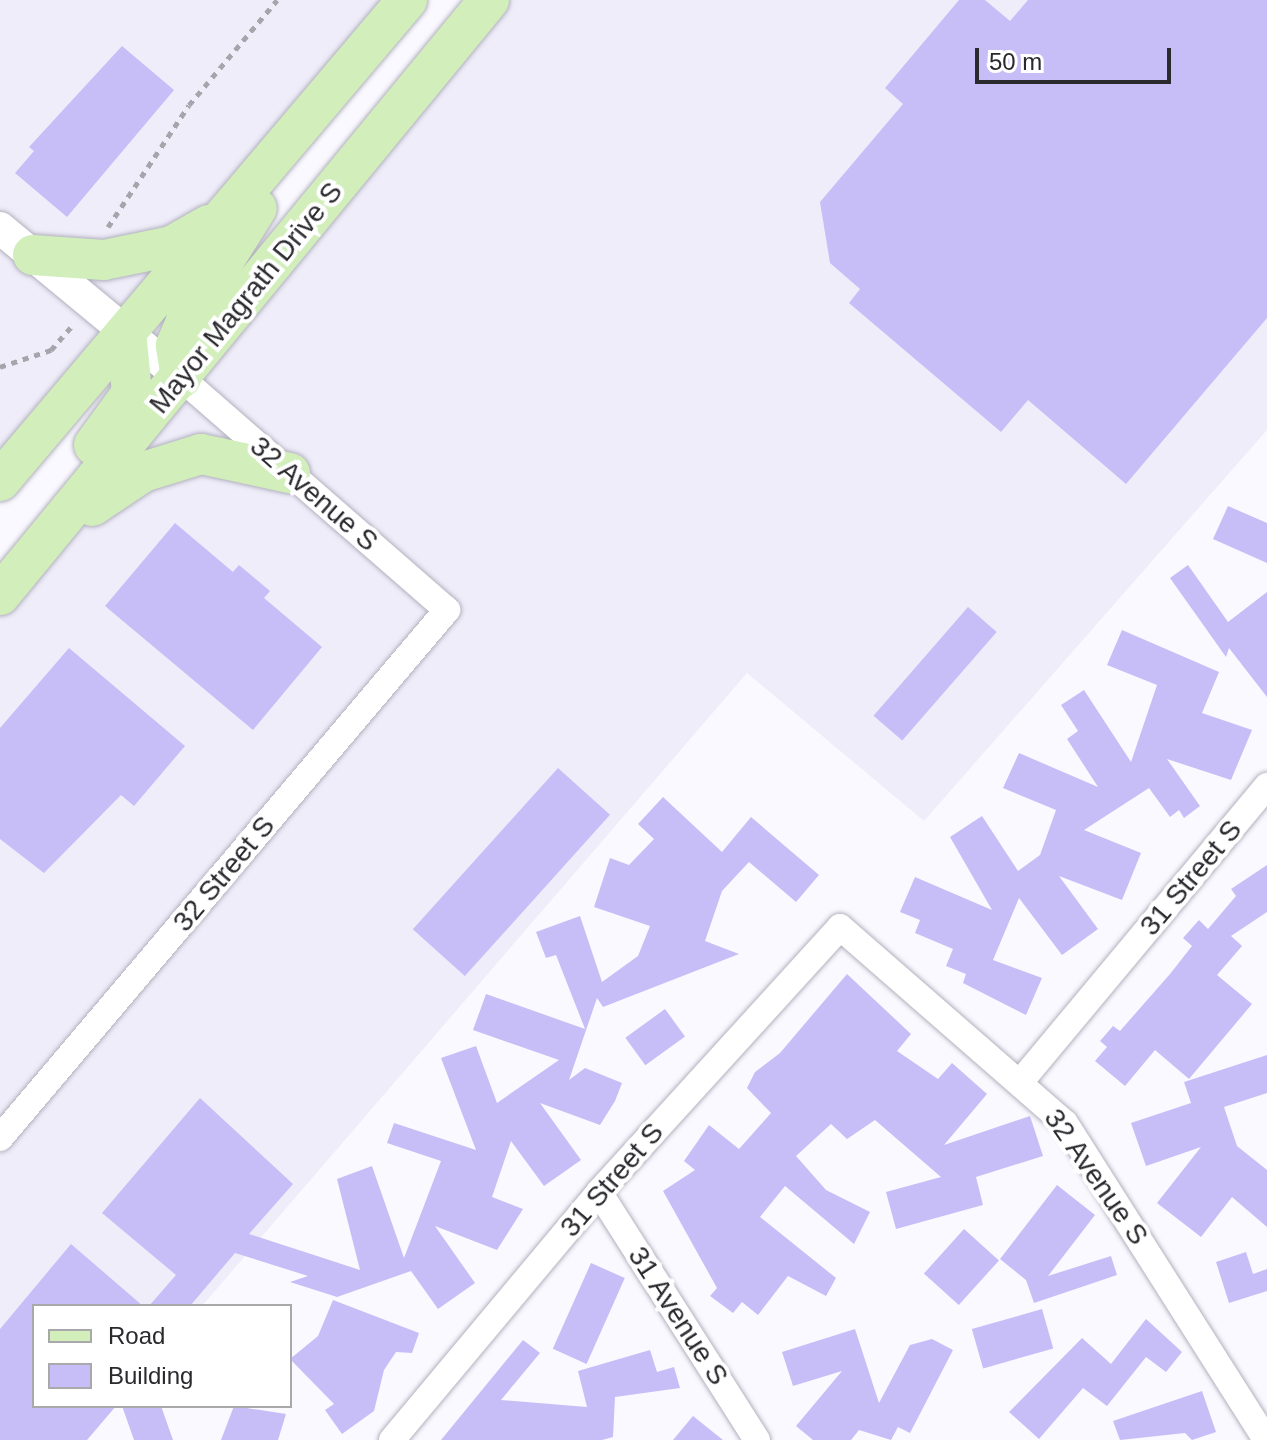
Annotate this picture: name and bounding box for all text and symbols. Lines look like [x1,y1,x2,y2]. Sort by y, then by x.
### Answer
scale bar [979,32,1175,82]
text: 50 m [989,48,1042,75]
street label: Mayor Magrath Drive S [142,176,350,420]
street label: 32 Avenue S [243,429,385,559]
street label: 32 Street S [166,810,282,938]
street label: 31 Street S [1133,814,1249,942]
street label: 32 Avenue S [1036,1102,1156,1252]
street label: 31 Street S [553,1116,671,1244]
street label: 31 Avenue S [620,1240,736,1392]
legend [32,1304,292,1408]
text: Road [108,1322,165,1349]
text: Building [108,1362,193,1389]

